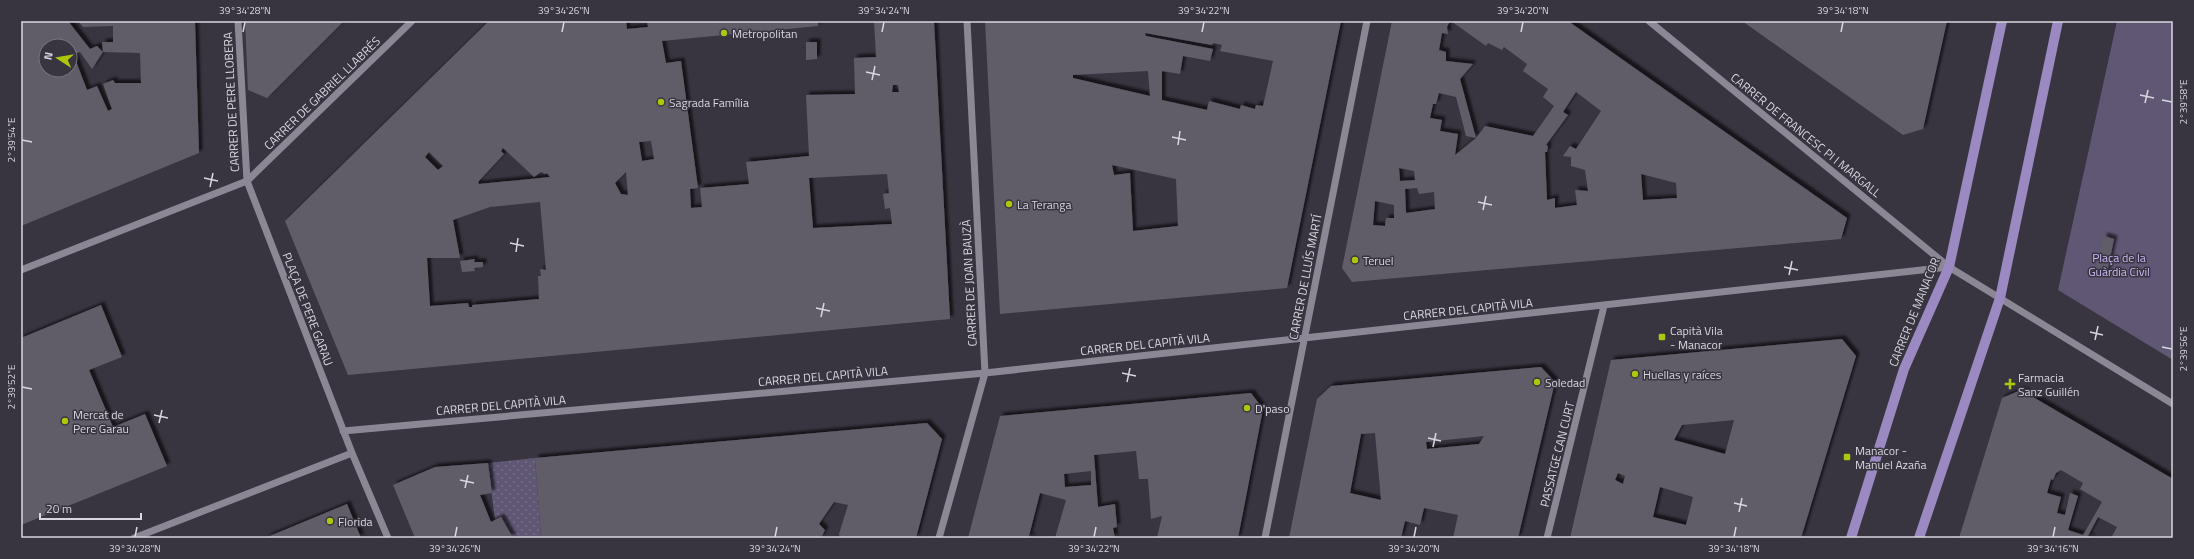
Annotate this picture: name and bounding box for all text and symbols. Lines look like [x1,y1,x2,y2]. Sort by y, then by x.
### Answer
text: 39°34'28"N [219,3,271,18]
text: 39°34'26"N [538,3,590,18]
text: 39°34'24"N [858,3,910,18]
text: 39°34'22"N [1178,3,1230,18]
text: 39°34'20"N [1497,3,1549,18]
text: 39°34'18"N [1817,3,1869,18]
place label: Metropolitan [732,24,797,43]
marker: Metropolitan [719,28,729,38]
street label: CARRER DE PERE LLOBERA [218,31,244,173]
street label: CARRER DE GABRIEL LLABRÉS [259,32,385,154]
north arrow [38,38,78,78]
text: N [40,51,57,61]
street label: CARRER DE FRANCESC PI I MARGALL [1727,68,1886,202]
text: 2°39'58"E [2176,79,2191,124]
place label: Sagrada Família [669,93,749,112]
marker: Sagrada Família [656,97,666,107]
text: 2°39'54"E [4,117,19,162]
place label: La Teranga [1017,195,1071,214]
marker: La Teranga [1004,199,1014,209]
street label: CARRER DE LLUÍS MARTÍ [1284,212,1327,341]
street label: CARRER DE JOAN BAUZÀ [956,219,982,347]
park label: Plaça de la Guàrdia Civil [2088,248,2150,281]
street label: PLAÇA DE PERE GARAU [278,249,338,369]
place label: Teruel [1363,251,1394,270]
marker: Teruel [1350,255,1360,265]
street label: CARRER DE MANACOR [1883,255,1945,369]
street label: CARRER DEL CAPITÀ VILA [1402,293,1534,325]
place label: Capità Vila - Manacor [1670,321,1723,354]
text: 2°39'56"E [2176,326,2191,371]
street label: CARRER DEL CAPITÀ VILA [1079,328,1211,360]
marker: Capità Vila - Manacor [1657,332,1667,342]
street label: CARRER DEL CAPITÀ VILA [757,361,889,391]
text: 2°39'52"E [4,364,19,409]
place label: Huellas y raíces [1643,365,1722,384]
place label: Farmacia Sanz Guillén [2018,368,2080,401]
marker: Huellas y raíces [1630,369,1640,379]
place label: Soledad [1545,373,1585,392]
marker: Soledad [1532,377,1542,387]
marker: Farmacia Sanz Guillén [2005,379,2015,389]
street label: CARRER DEL CAPITÀ VILA [435,390,567,420]
street label: PASSATGE CAN CURT [1535,398,1579,509]
place label: D'paso [1255,399,1290,418]
marker: D'paso [1242,403,1252,413]
place label: Mercat de Pere Garau [73,405,129,438]
marker: Mercat de Pere Garau [60,416,70,426]
place label: Manacor - Manuel Azaña [1855,441,1926,474]
marker: Manacor - Manuel Azaña [1842,452,1852,462]
scale bar [40,495,141,521]
text: 20 m [46,499,72,518]
place label: Florida [338,512,373,531]
marker: Florida [325,516,335,526]
text: 39°34'28"N [109,541,161,556]
text: 39°34'26"N [429,541,481,556]
text: 39°34'24"N [749,541,801,556]
text: 39°34'22"N [1068,541,1120,556]
text: 39°34'20"N [1388,541,1440,556]
text: 39°34'18"N [1708,541,1760,556]
text: 39°34'16"N [2027,541,2079,556]

